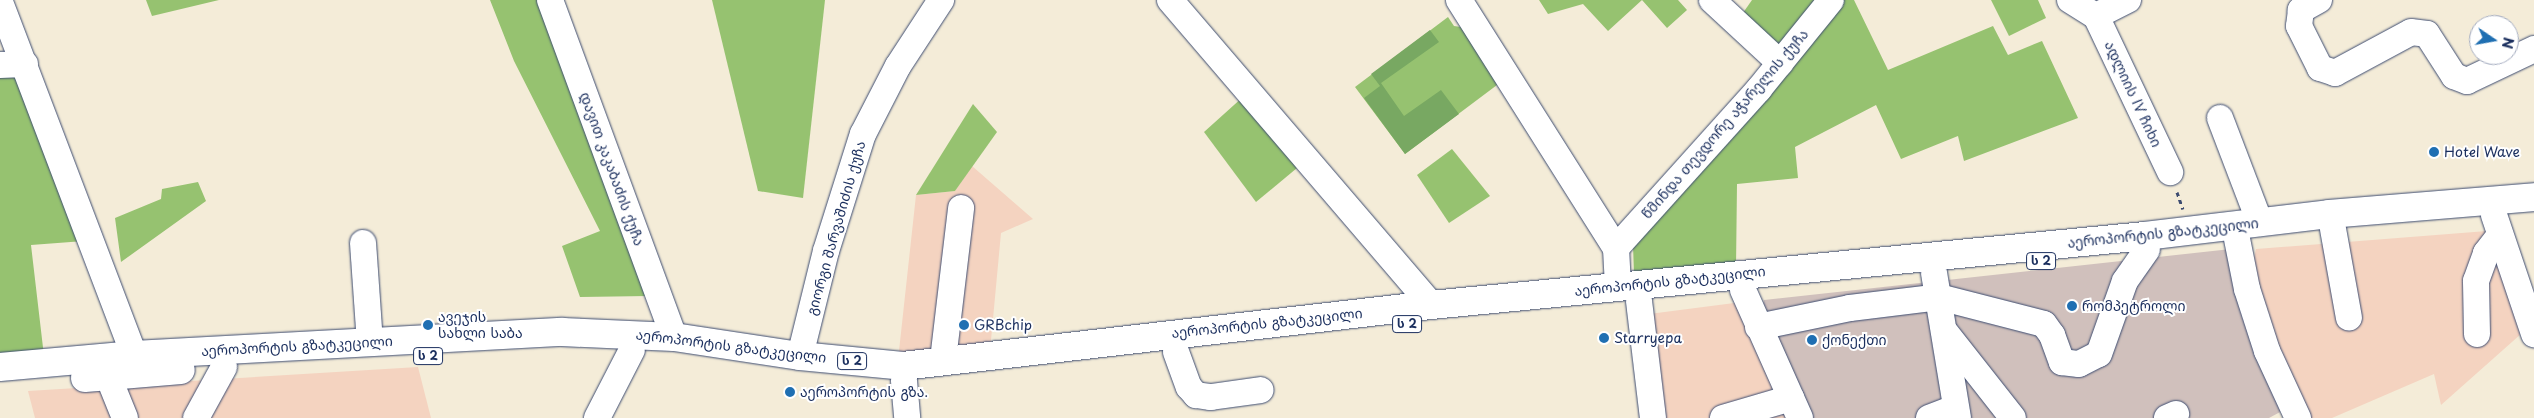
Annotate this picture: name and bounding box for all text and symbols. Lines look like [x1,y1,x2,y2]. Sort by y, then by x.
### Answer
north arrow [2469,15,2519,65]
street label: წმინდა თევდორე აჭარელის ქუჩა [1638,26,1812,222]
text: N [2497,35,2520,51]
street label: ადლიის IV ჩიხი [2101,38,2165,150]
street label: დავით კაკაბაძის ქუჩა [576,90,648,248]
street label: გიორგი შარვაშიძის ქუჩა [803,139,869,317]
place label: Hotel Wave [2444,144,2520,160]
marker: Hotel Wave [2428,146,2440,158]
street label: აეროპორტის გზატკეცილი [2067,215,2259,251]
road number: ს 2 [2026,252,2056,270]
street label: აეროპორტის გზატკეცილი [1574,263,1766,299]
place label: რომპეტროლი [2082,298,2185,314]
marker: რომპეტროლი [2066,300,2078,312]
street label: აეროპორტის გზატკეცილი [1171,305,1363,341]
place label: ავეჯის სახლი საბა [438,309,523,342]
road number: ს 2 [1392,314,1422,334]
place label: GRBchip [974,317,1032,333]
marker: ავეჯის სახლი საბა [422,319,434,331]
marker: GRBchip [958,319,970,331]
street label: აეროპორტის გზატკეცილი [635,326,827,366]
place label: Starryepa [1614,330,1682,346]
marker: Starryepa [1598,332,1610,344]
place label: ქონექთი [1822,332,1887,348]
street label: აეროპორტის გზატკეცილი [201,333,393,359]
marker: ქონექთი [1806,334,1818,346]
road number: ს 2 [413,346,443,366]
road number: ს 2 [837,352,867,371]
place label: აეროპორტის გზა. [800,384,928,400]
marker: აეროპორტის გზა. [784,386,796,398]

